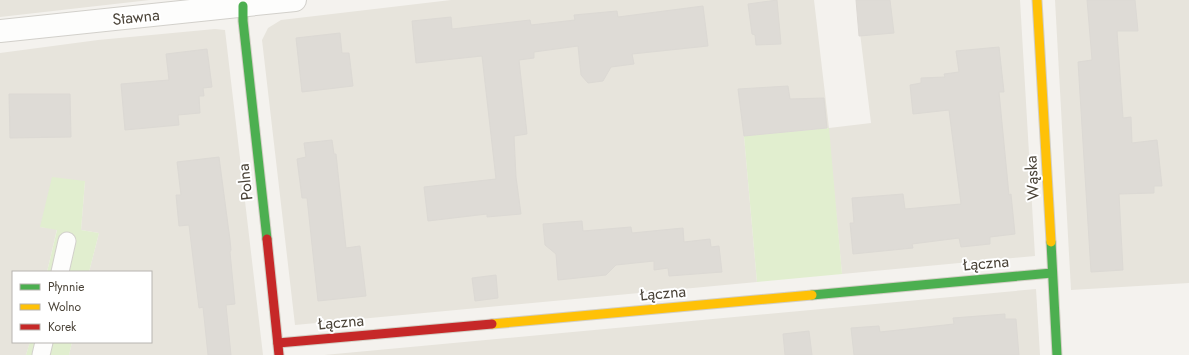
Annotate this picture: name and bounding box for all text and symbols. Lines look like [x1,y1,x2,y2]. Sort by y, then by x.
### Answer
street label: Stawna [111,3,161,31]
street label: Wąska [1019,155,1045,201]
street label: Polna [232,162,258,202]
street label: Łączna [961,250,1010,277]
legend [12,271,152,343]
text: Płynnie [48,278,85,296]
street label: Łączna [638,280,687,307]
text: Wolno [48,298,82,316]
street label: Łączna [316,309,365,336]
text: Korek [48,318,77,336]

